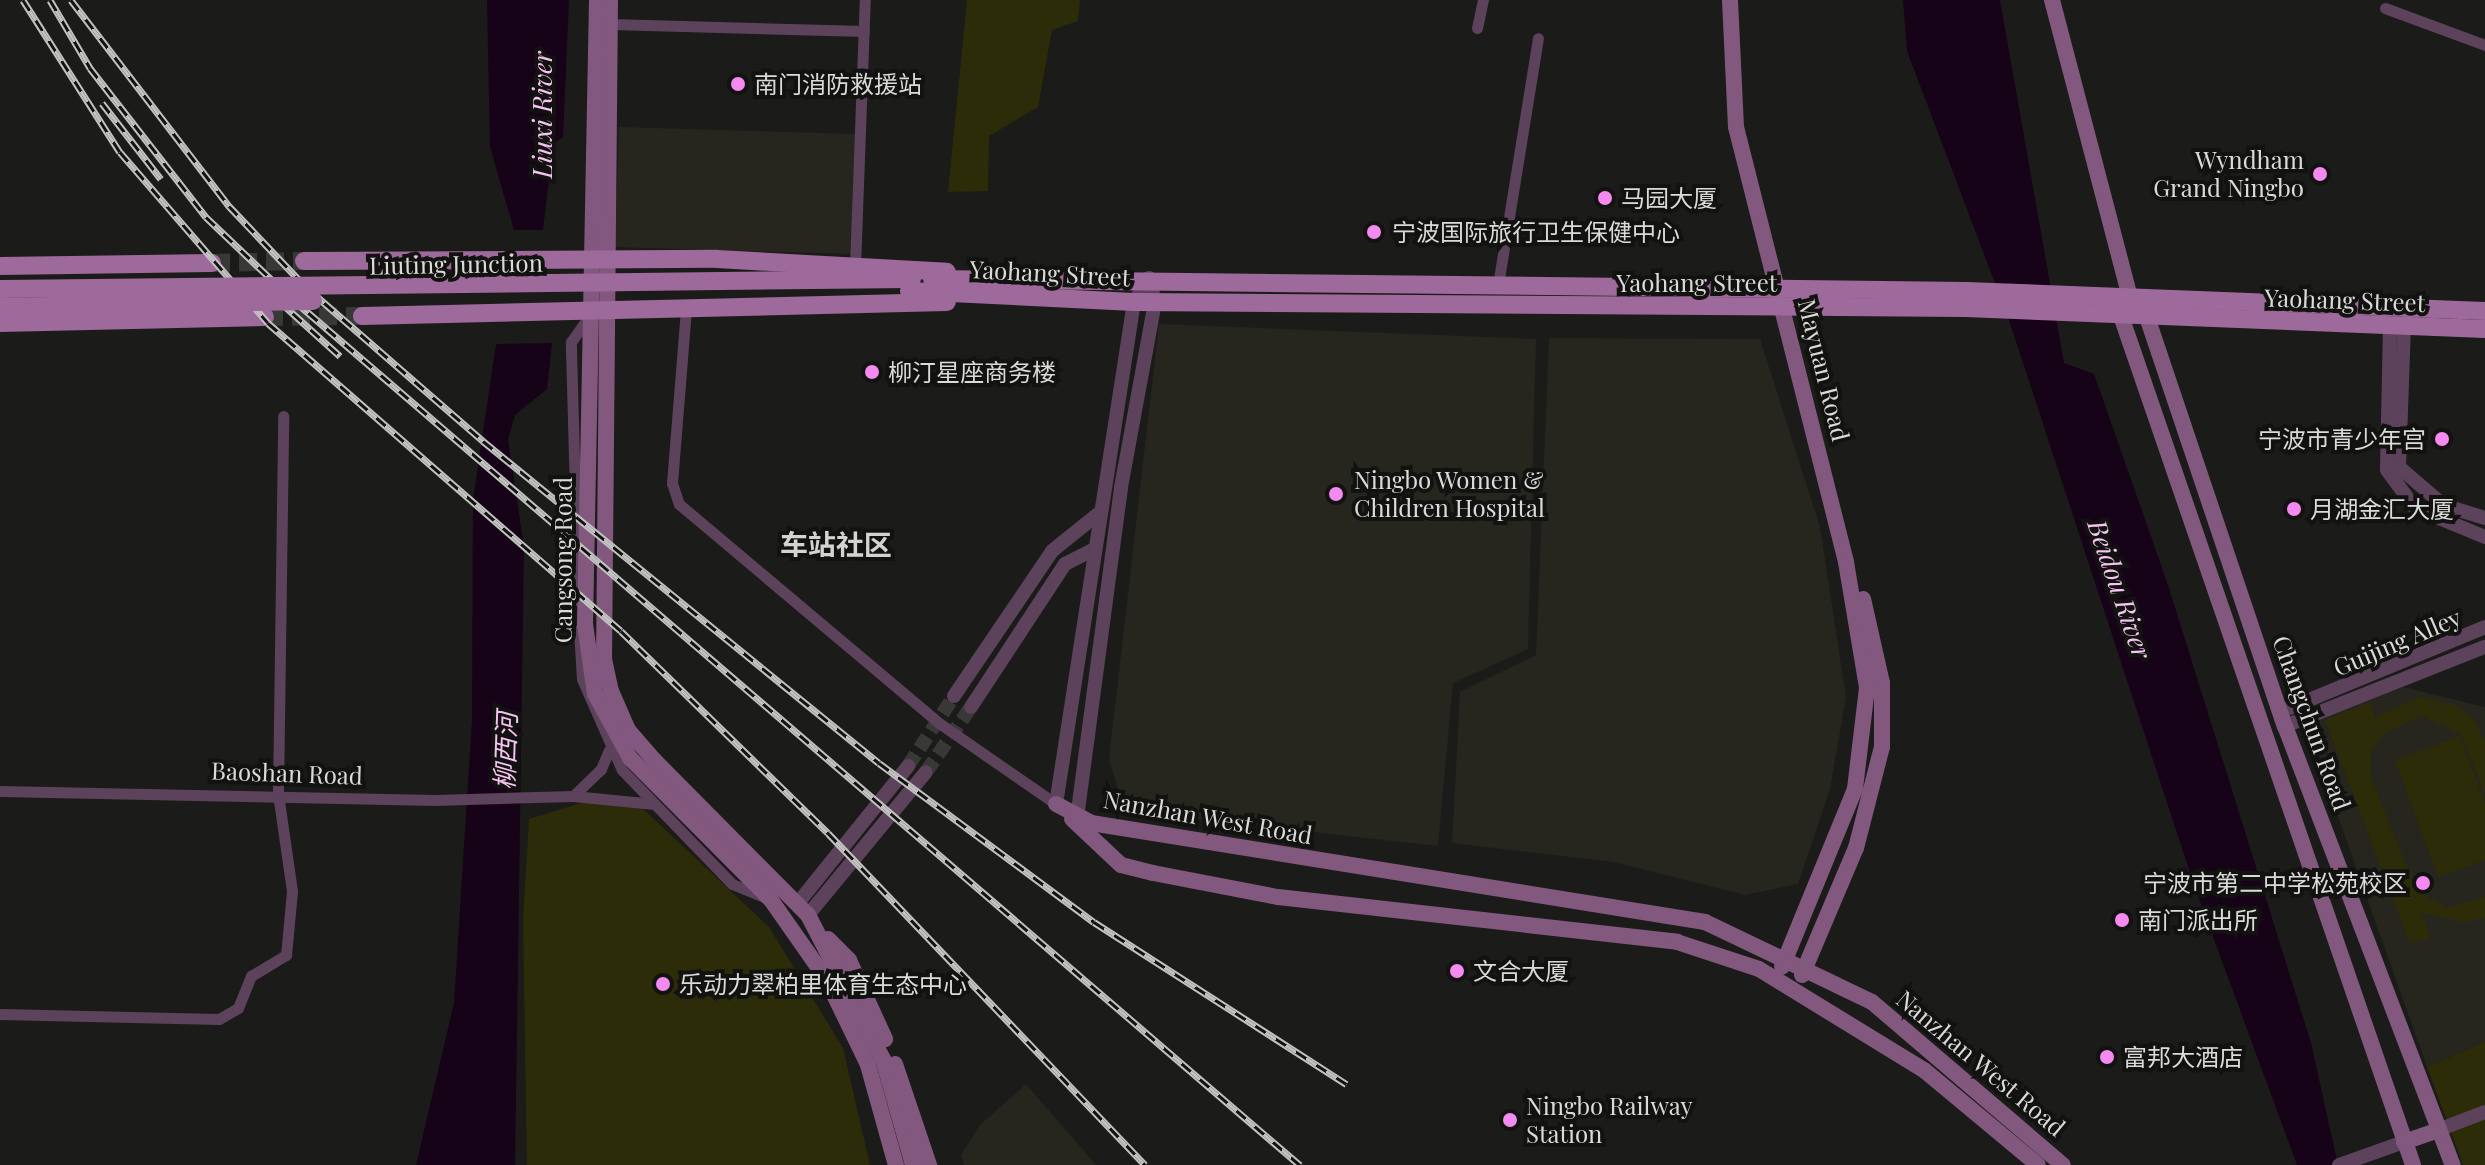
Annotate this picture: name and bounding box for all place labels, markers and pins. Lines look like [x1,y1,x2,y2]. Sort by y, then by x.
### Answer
place label: 南门消防救援站 [754,70,922,98]
marker: 南门消防救援站 [729,75,747,93]
place label: Wyndham Grand Ningbo [2153,146,2304,202]
marker: Wyndham Grand Ningbo [2311,165,2329,183]
place label: 马园大厦 [1621,184,1717,212]
marker: 马园大厦 [1596,189,1614,207]
place label: 宁波国际旅行卫生保健中心 [1392,218,1680,246]
marker: 宁波国际旅行卫生保健中心 [1363,221,1385,243]
place label: 柳汀星座商务楼 [888,358,1056,386]
marker: 柳汀星座商务楼 [863,363,881,381]
place label: 宁波市青少年宫 [2258,425,2426,453]
marker: 宁波市青少年宫 [2433,430,2451,448]
place label: Ningbo Women & Children Hospital [1354,466,1545,522]
marker: Ningbo Women & Children Hospital [1325,483,1347,505]
place label: 月湖金汇大厦 [2310,495,2454,523]
marker: 月湖金汇大厦 [2285,500,2303,518]
place label: 宁波市第二中学松苑校区 [2143,869,2407,897]
marker: 宁波市第二中学松苑校区 [2414,874,2432,892]
place label: 南门派出所 [2138,906,2258,934]
marker: 南门派出所 [2113,911,2131,929]
place label: 文合大厦 [1473,957,1569,985]
marker: 文合大厦 [1448,962,1466,980]
place label: 乐动力翠柏里体育生态中心 [679,970,967,998]
marker: 乐动力翠柏里体育生态中心 [654,975,672,993]
place label: 富邦大酒店 [2123,1043,2243,1071]
marker: 富邦大酒店 [2098,1048,2116,1066]
place label: Ningbo Railway Station [1526,1092,1693,1148]
marker: Ningbo Railway Station [1501,1111,1519,1129]

